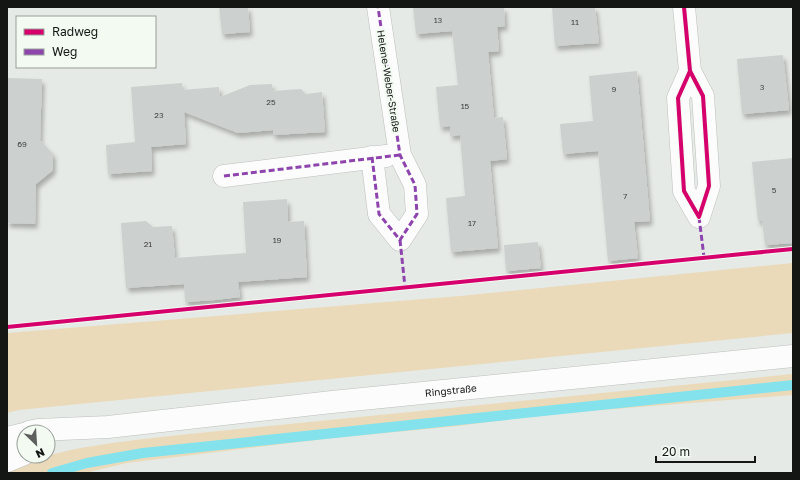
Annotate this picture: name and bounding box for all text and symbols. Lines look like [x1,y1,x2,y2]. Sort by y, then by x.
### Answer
house number: 13 [434,15,443,25]
legend [16,16,156,68]
house number: 11 [571,17,579,27]
text: Radweg [52,24,98,39]
street label: Helene-Weber-Straße [375,29,403,133]
text: Weg [52,44,77,59]
house number: 3 [760,82,765,92]
house number: 9 [612,84,617,94]
house number: 25 [266,97,276,107]
house number: 15 [461,101,470,111]
house number: 23 [154,110,164,120]
house number: 69 [17,139,27,149]
house number: 5 [772,185,777,195]
house number: 7 [623,191,627,201]
house number: 17 [468,218,476,228]
house number: 19 [273,235,282,245]
house number: 21 [144,239,152,249]
street label: Ringstraße [424,382,477,399]
north arrow [16,424,56,464]
scale bar [656,438,755,464]
text: 20 m [662,444,690,459]
text: N [34,446,47,461]

